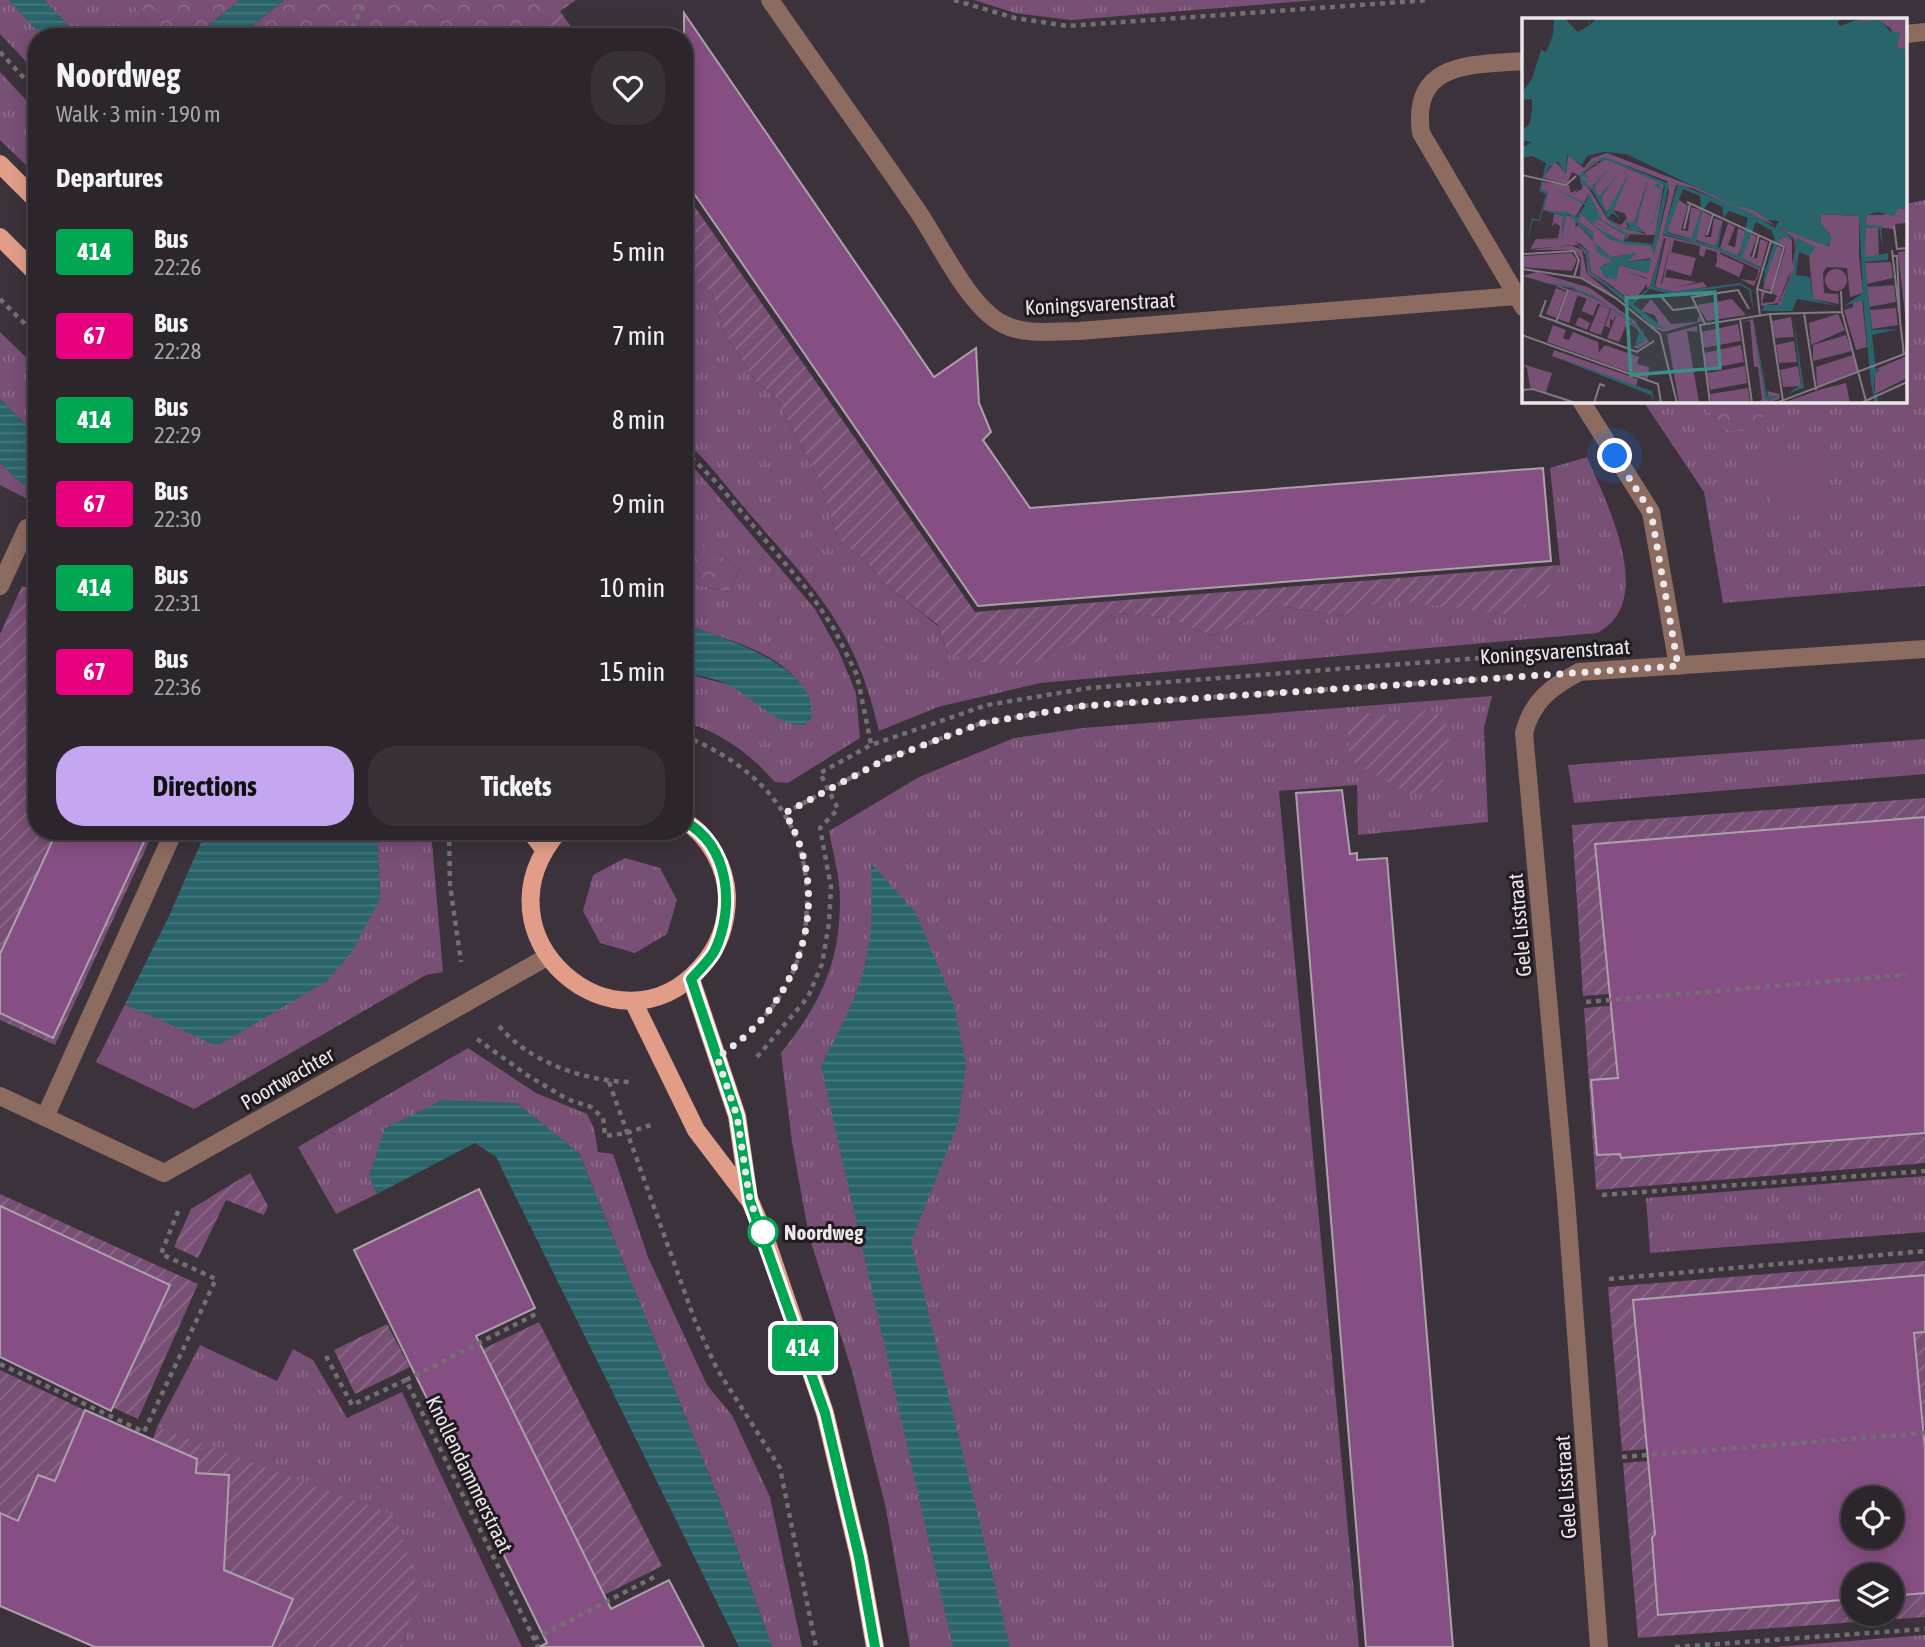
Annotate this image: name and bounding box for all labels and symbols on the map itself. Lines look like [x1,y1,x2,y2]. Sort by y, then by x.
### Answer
inset map [1522,18,1908,402]
street label: Koningsvarenstraat [1024,287,1176,319]
your location [1597,438,1632,473]
street label: Koningsvarenstraat [1479,634,1631,668]
street label: Gele Lisstraat [1503,872,1535,978]
street label: Poortwachter [236,1041,338,1114]
marker: Noordweg [748,1217,778,1247]
place label: Noordweg [784,1220,864,1244]
line badge: 414 [763,1325,843,1371]
street label: Knollendammerstraat [422,1392,518,1556]
street label: Gele Lisstraat [1549,1434,1581,1540]

